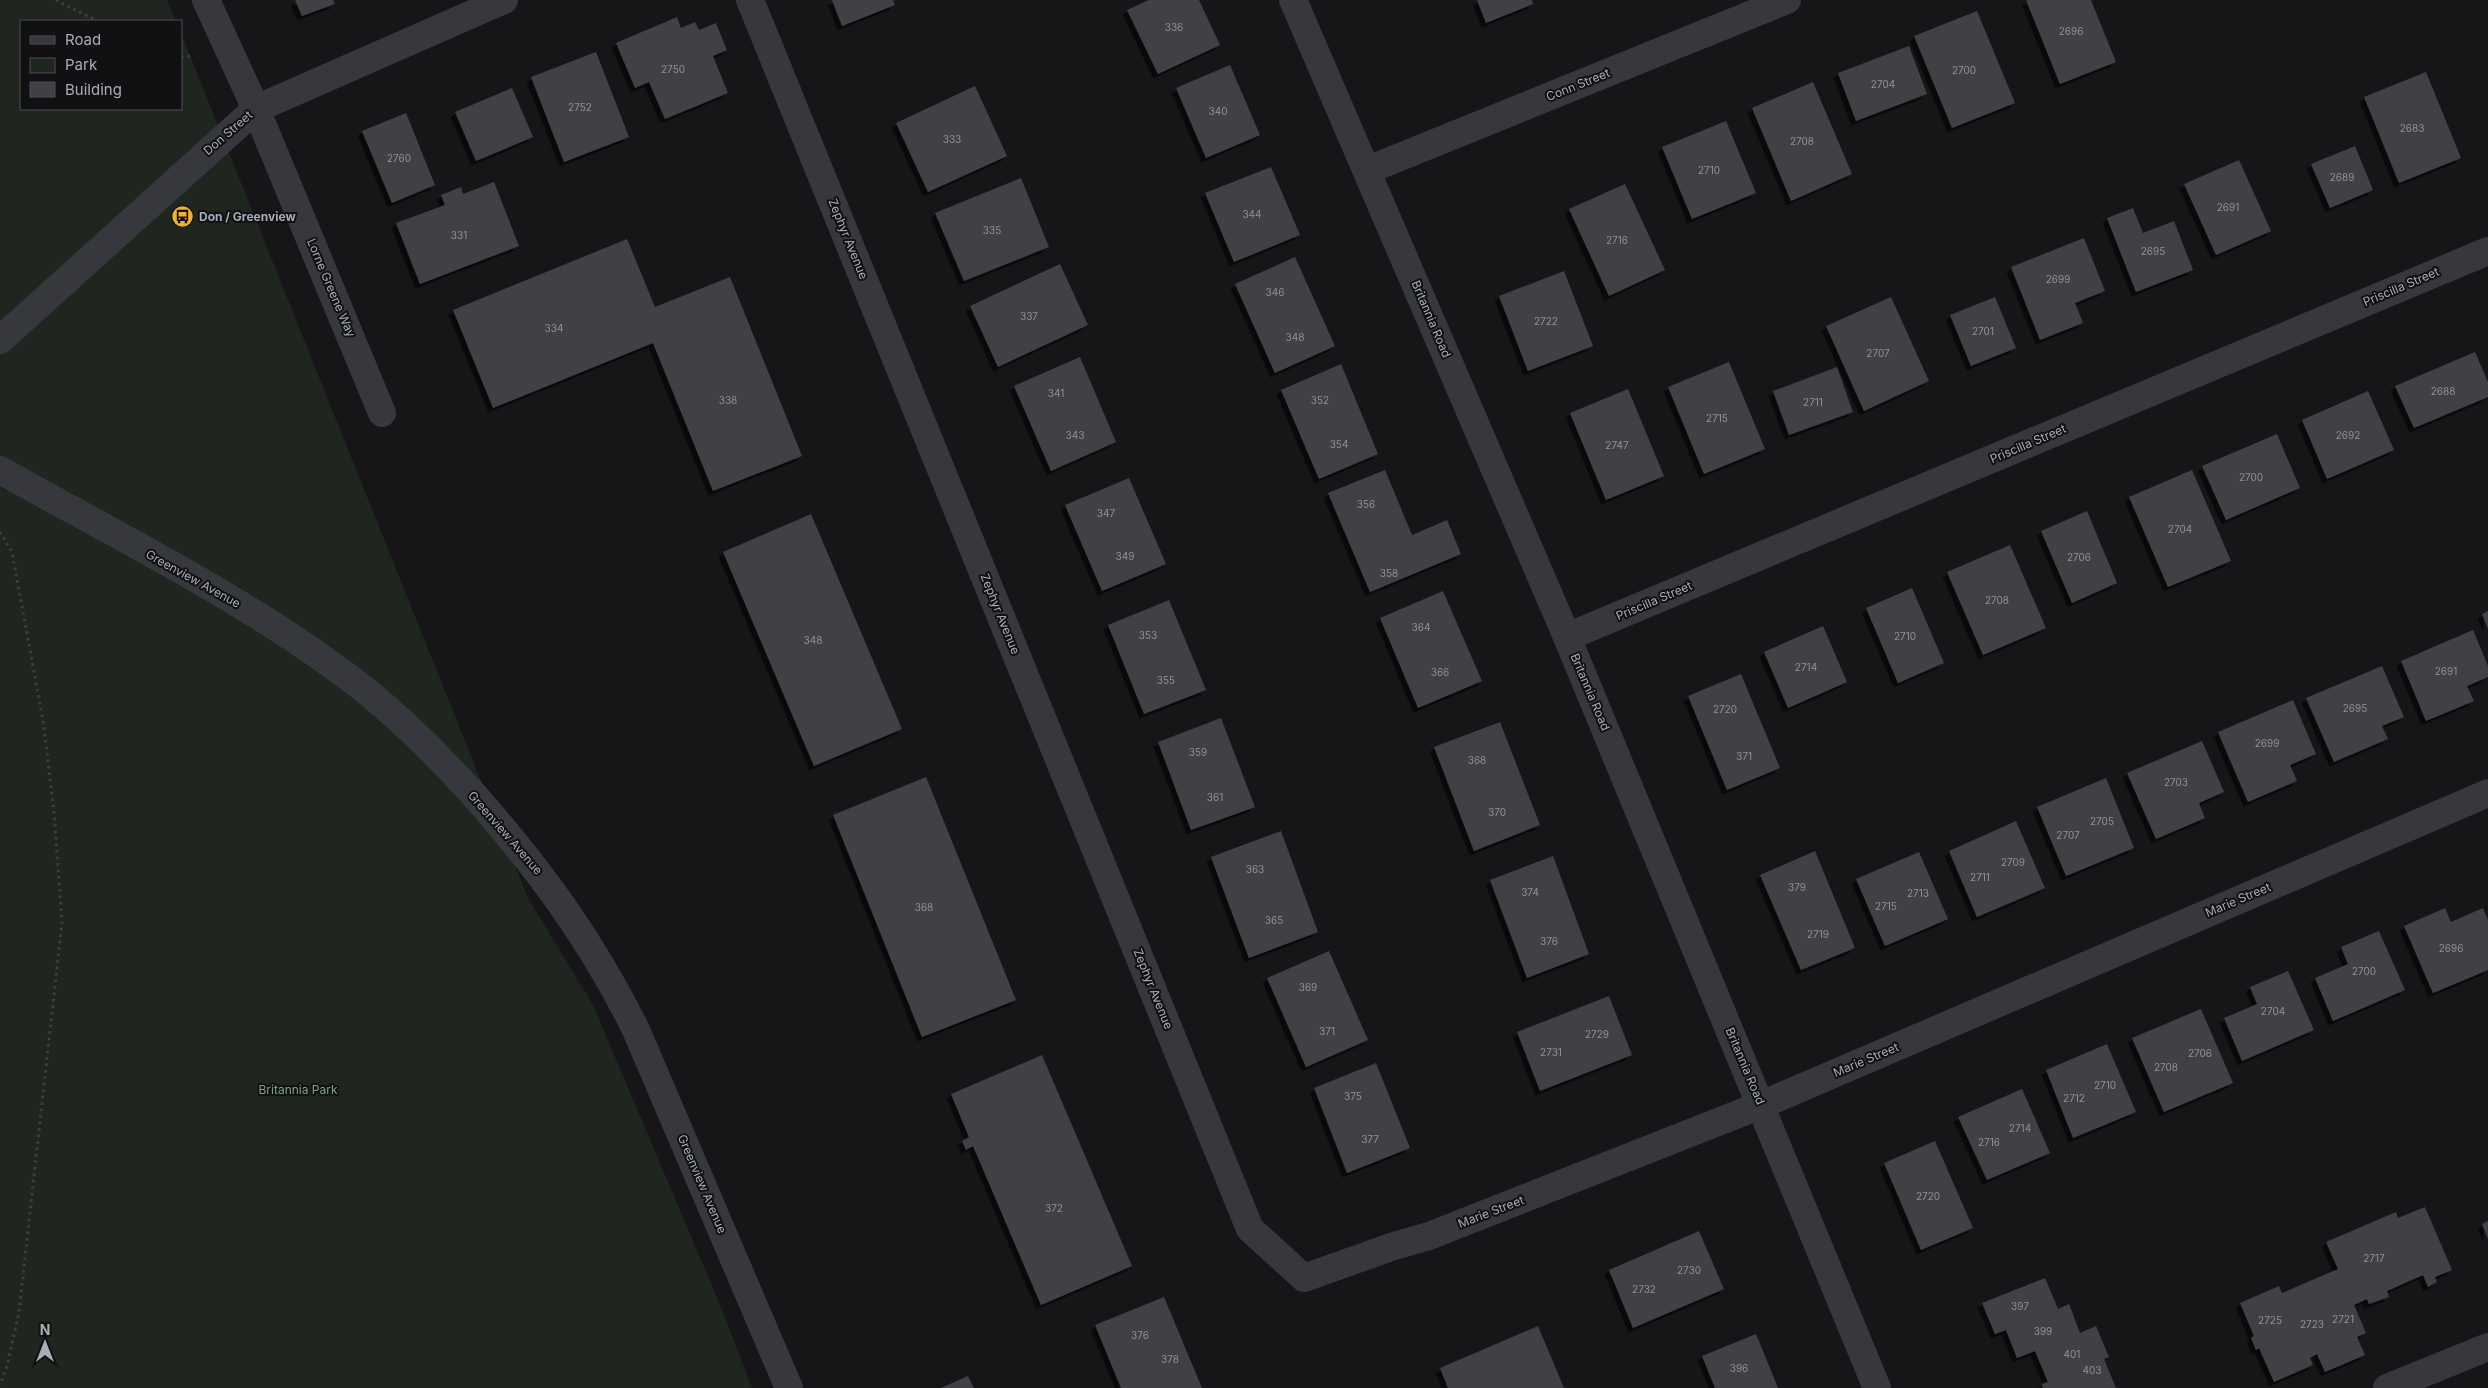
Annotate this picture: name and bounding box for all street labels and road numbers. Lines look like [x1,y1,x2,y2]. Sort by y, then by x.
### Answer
street label: Conn Street [1544,65,1612,104]
street label: Don Street [200,107,255,158]
street label: Zephyr Avenue [825,196,871,281]
street label: Lorne Greene Way [304,236,359,339]
street label: Priscilla Street [2361,264,2441,309]
street label: Britannia Road [1408,278,1454,360]
street label: Priscilla Street [1988,421,2068,466]
street label: Greenview Avenue [143,546,243,611]
street label: Zephyr Avenue [977,571,1023,656]
street label: Priscilla Street [1614,578,1694,623]
street label: Britannia Road [1567,651,1613,733]
street label: Greenview Avenue [465,788,546,878]
street label: Marie Street [2203,879,2273,920]
street label: Zephyr Avenue [1130,946,1176,1031]
street label: Britannia Road [1722,1025,1768,1107]
street label: Marie Street [1831,1039,1901,1080]
street label: Greenview Avenue [675,1132,730,1236]
street label: Marie Street [1456,1192,1526,1231]

